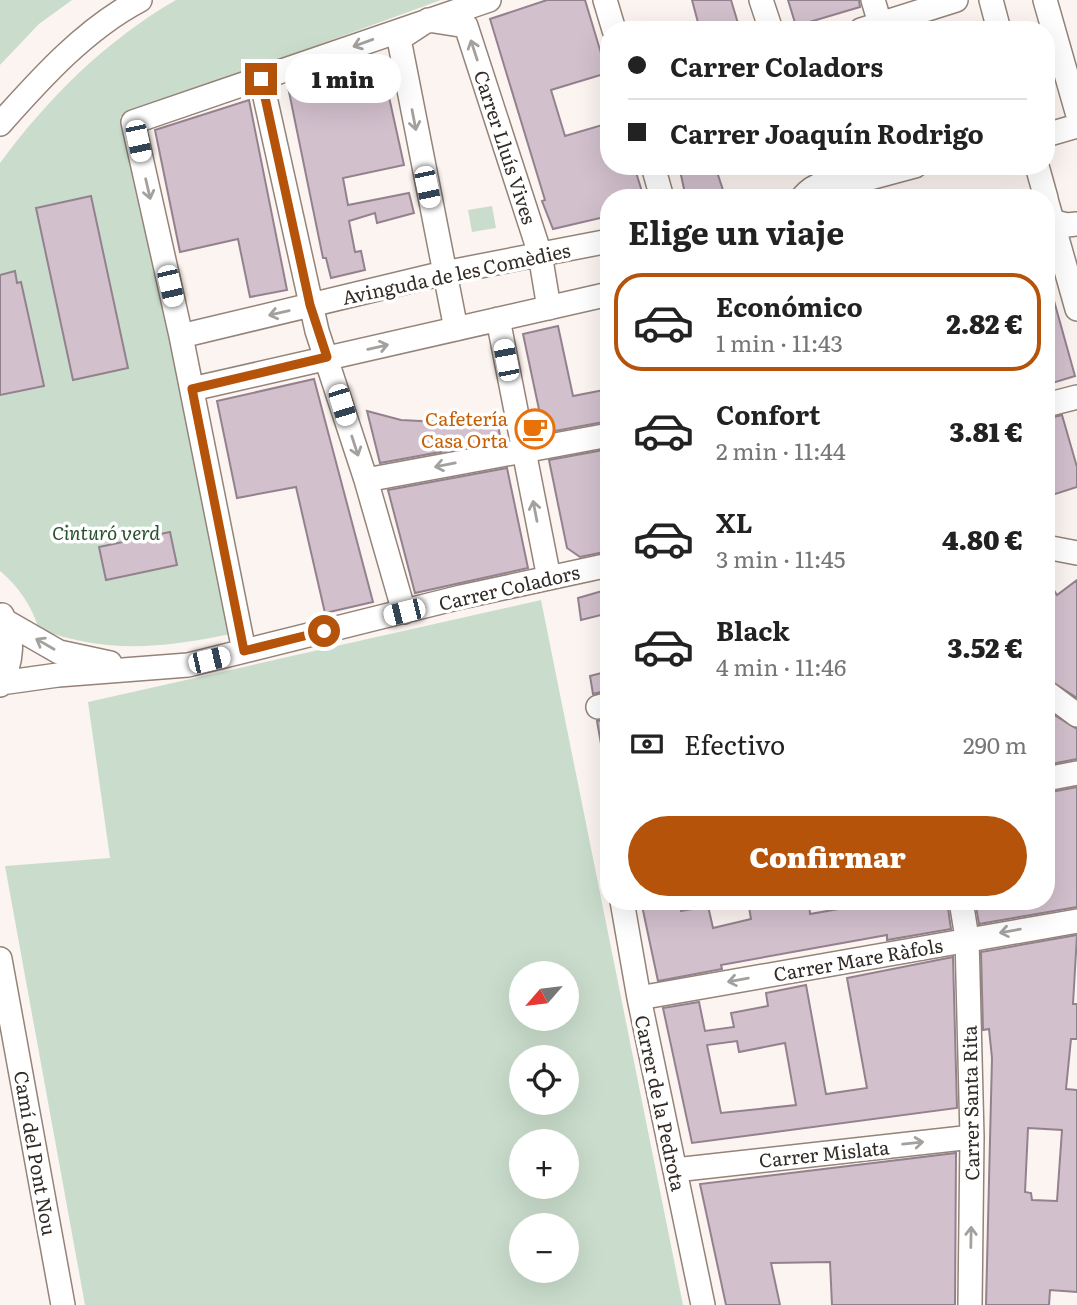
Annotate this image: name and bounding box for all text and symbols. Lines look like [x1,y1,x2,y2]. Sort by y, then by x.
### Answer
one-way arrow [353,37,375,50]
one-way arrow [467,39,479,61]
text: Carrer Coladors [670,46,883,85]
callout: 1 min [286,55,401,104]
text: 1 min [312,61,374,95]
route end [245,63,277,95]
street label: Carrer Lluís Vives [468,66,544,228]
one-way arrow [408,108,421,131]
text: Carrer Joaquín Rodrigo [670,113,984,152]
car [124,118,153,164]
car [413,164,442,210]
one-way arrow [142,177,156,200]
text: Elige un viaje [628,207,844,255]
street label: Avinguda de les Comèdies [339,235,573,311]
car [156,263,185,309]
text: Económico [716,286,863,325]
icon: car [632,291,695,354]
text: 2.82 € [946,303,1023,342]
one-way arrow [268,307,291,320]
text: 1 min · 11:43 [716,325,843,359]
car [492,337,521,383]
one-way arrow [366,339,389,353]
car [326,382,359,428]
text: Confort [716,394,820,433]
icon: car [632,399,695,462]
place label: Cafetería Casa Orta [421,404,509,454]
cafe icon: Cafetería Casa Orta [514,408,556,450]
text: 3.81 € [950,411,1023,450]
text: 2 min · 11:44 [716,433,846,467]
one-way arrow [350,434,362,456]
one-way arrow [434,458,457,472]
one-way arrow [527,500,541,523]
text: XL [716,502,753,541]
icon: car [632,507,695,570]
park label: Cinturó verd [52,518,160,546]
text: 4.80 € [942,519,1023,558]
text: 3 min · 11:45 [716,541,845,575]
street label: Carrer Coladors [436,557,583,617]
car [382,597,427,627]
text: Black [716,610,790,649]
route start [308,615,340,647]
icon: car [632,615,695,678]
text: 3.52 € [947,627,1023,666]
one-way arrow [35,637,56,650]
car [187,645,232,675]
text: 4 min · 11:46 [716,649,846,683]
text: Efectivo [684,724,785,763]
icon: cash [628,725,666,763]
text: 290 m [963,727,1027,761]
button: Confirmar [628,816,1027,896]
one-way arrow [999,925,1022,938]
street label: Carrer Mare Ràfols [771,930,945,988]
north arrow [509,961,579,1031]
map controls [509,961,579,1283]
one-way arrow [727,974,750,987]
street label: Carrer de la Pedrota [629,1012,693,1194]
street label: Carrer Santa Rita [955,1024,985,1181]
button: locate [509,1045,579,1115]
street label: Camí del Pont Nou [8,1068,64,1238]
button: + [509,1129,579,1199]
street label: Carrer Mislata [757,1132,891,1174]
one-way arrow [902,1137,924,1150]
button: − [509,1213,579,1283]
one-way arrow [964,1226,977,1249]

